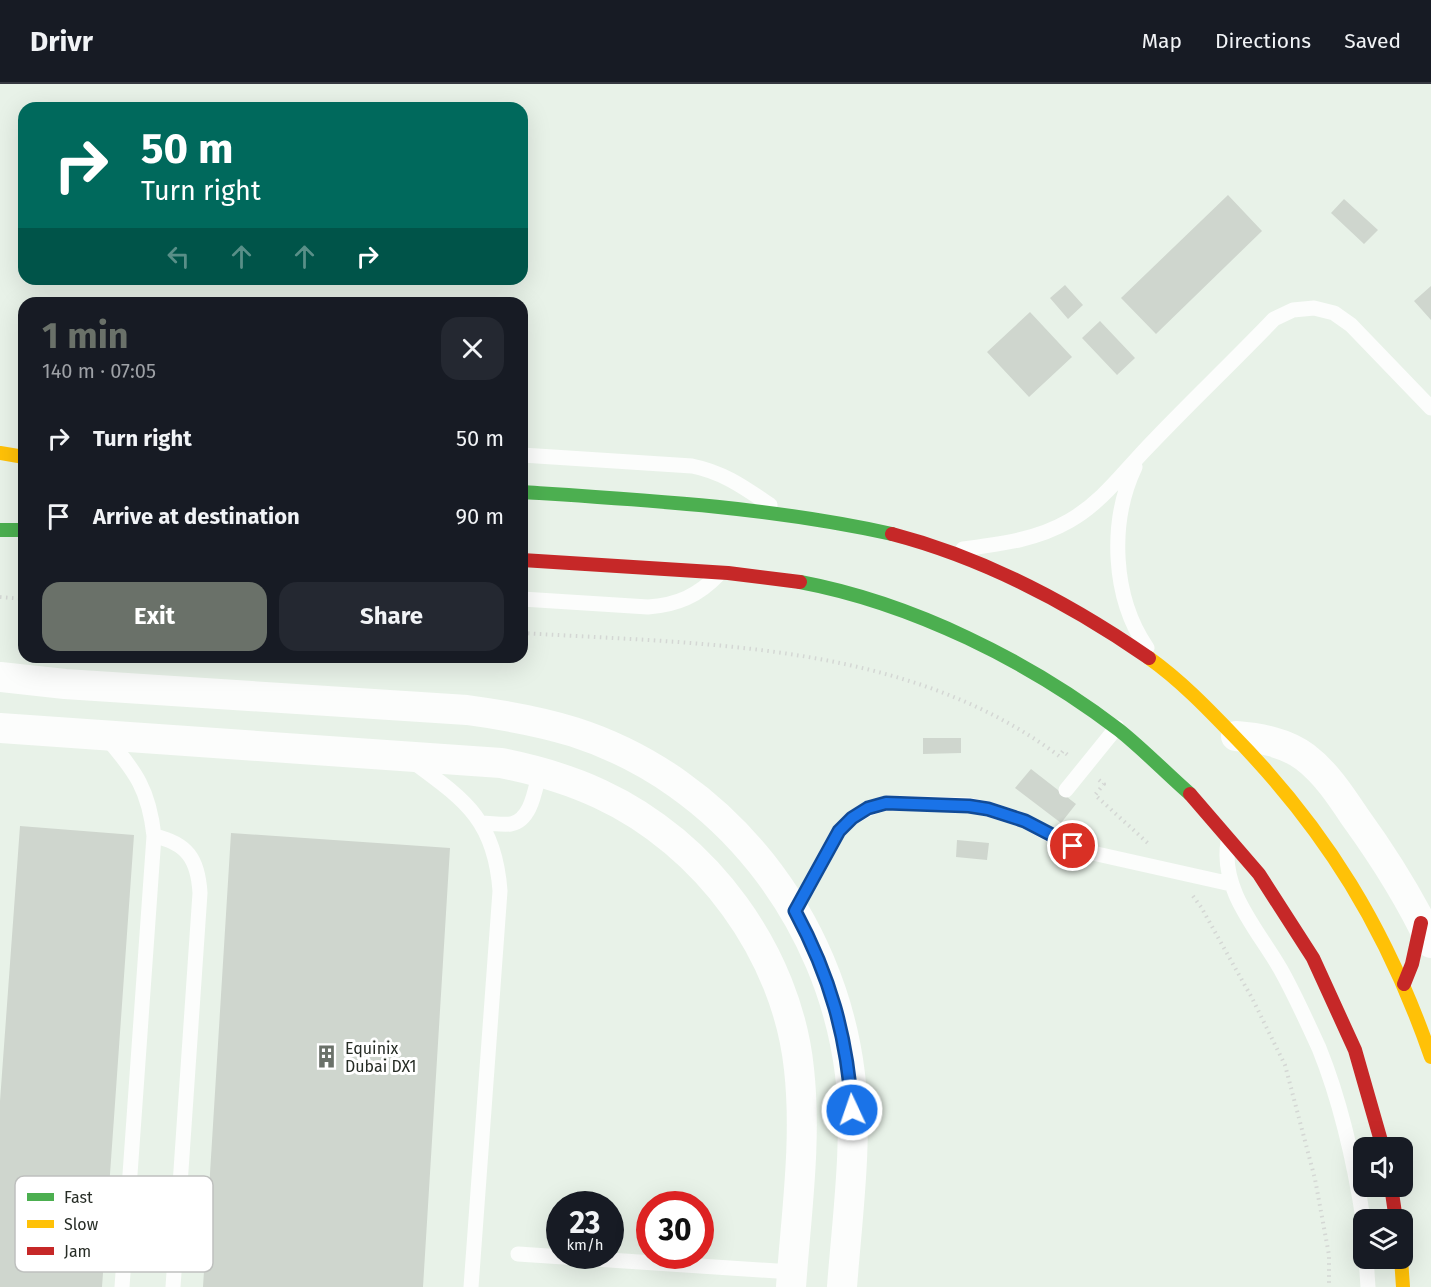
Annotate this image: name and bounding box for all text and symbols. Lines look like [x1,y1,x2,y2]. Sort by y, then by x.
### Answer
text: Drivr [30,25,93,58]
text: Map [1142,28,1182,54]
text: Directions [1215,28,1311,54]
text: Saved [1344,28,1401,54]
text: 50 m [141,124,234,174]
icon: right [42,126,120,204]
text: Turn right [141,175,261,207]
icon: left [162,240,195,273]
icon: ahead [225,240,258,273]
icon: ahead [288,240,321,273]
icon: right [351,240,384,273]
text: 1 min [42,314,129,358]
button: close [441,317,504,380]
text: 140 m · 07:05 [42,359,156,383]
icon: right [42,422,75,455]
text: Turn right [93,425,192,452]
text: 50 m [456,425,504,452]
icon: arrive [42,500,75,533]
text: Arrive at destination [93,503,300,530]
text: 90 m [455,503,504,530]
button: Exit [42,582,267,651]
button: Share [279,582,504,651]
pin [1047,820,1098,871]
icon: arrive [1056,829,1089,862]
place label: Equinix Dubai DX1 [345,1039,416,1076]
building icon: Equinix Dubai DX1 [314,1044,340,1070]
position arrow [820,1078,884,1142]
map controls [1353,1137,1413,1269]
button: sound [1353,1137,1413,1197]
legend [15,1176,213,1272]
text: Fast [64,1188,93,1207]
speed limit sign: 30 [636,1191,714,1269]
text: 23 [570,1205,600,1241]
button: layers [1353,1209,1413,1269]
text: Slow [64,1215,99,1234]
text: km/h [566,1236,604,1254]
text: Jam [64,1242,91,1261]

